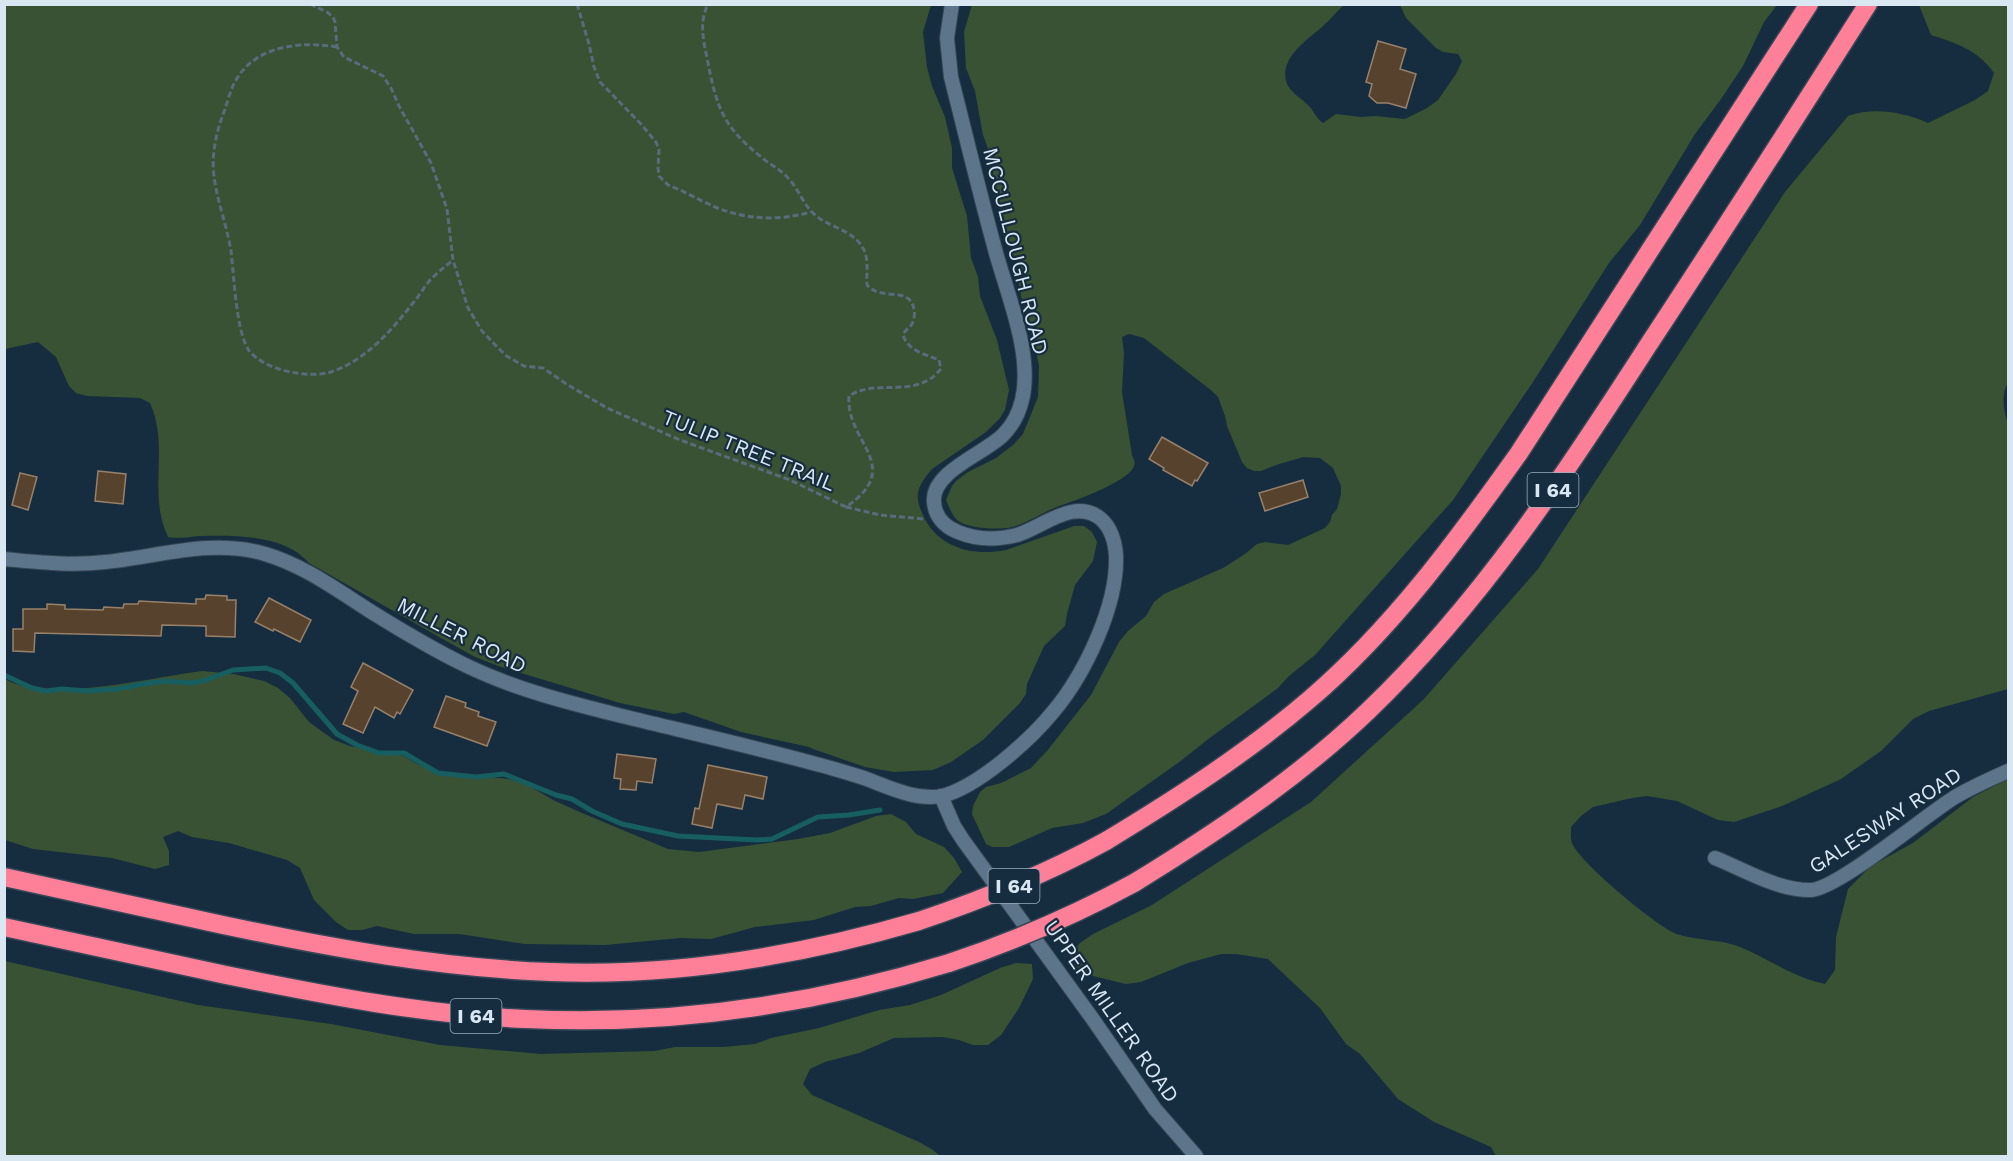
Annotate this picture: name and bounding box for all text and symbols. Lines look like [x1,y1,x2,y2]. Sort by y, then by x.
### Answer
street label: MCCULLOUGH ROAD [978,145,1054,357]
street label: TULIP TREE TRAIL [659,404,839,496]
road number: I 64 [1528,473,1578,507]
street label: MILLER ROAD [393,592,531,678]
street label: GALESWAY ROAD [1804,761,1966,879]
road number: I 64 [988,869,1040,903]
street label: UPPER MILLER ROAD [1040,915,1184,1107]
road number: I 64 [450,999,502,1033]

